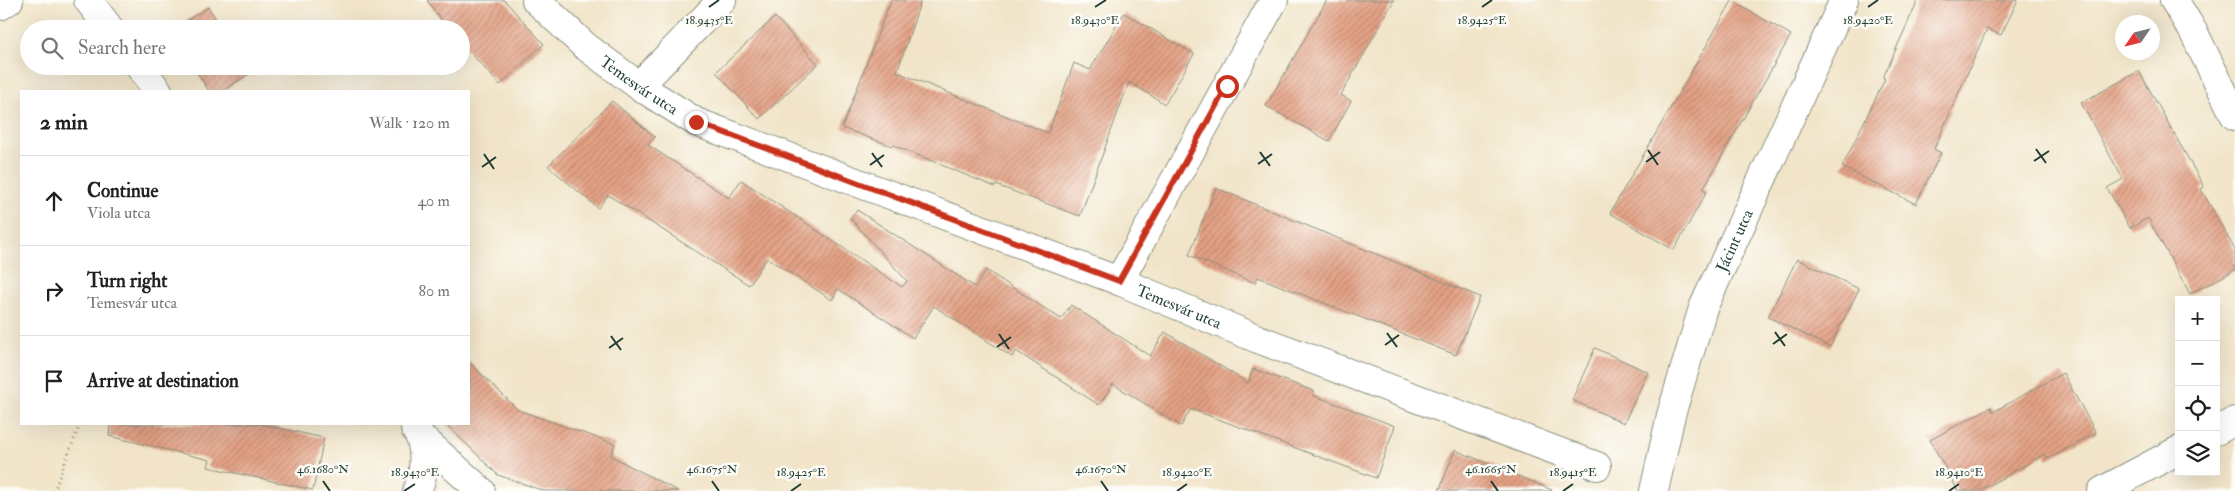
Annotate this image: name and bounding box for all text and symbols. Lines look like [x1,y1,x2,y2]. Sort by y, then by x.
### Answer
text: 18.9435°E [685,13,733,28]
text: 18.9430°E [1071,13,1120,28]
text: 18.9425°E [1457,13,1507,28]
text: 18.9420°E [1843,13,1893,28]
north arrow [2115,15,2160,60]
search box [20,20,470,75]
icon: search [38,34,66,62]
text: Search here [78,36,166,60]
street label: Temesvár utca [596,52,682,119]
route start [1216,75,1239,98]
text: 2 min [40,109,88,136]
route end [685,111,708,134]
text: Walk · 120 m [369,113,450,133]
text: Continue [87,179,158,203]
icon: ahead [40,187,68,215]
text: 40 m [417,191,450,211]
text: Viola utca [87,203,151,223]
street label: Jácint utca [1712,206,1758,276]
text: Turn right [87,269,167,293]
icon: right [40,277,68,305]
street label: Temesvár utca [1133,280,1225,334]
text: 80 m [419,281,450,301]
text: Temesvár utca [87,293,177,313]
map controls [2175,296,2220,476]
button: + [2175,296,2220,341]
button: − [2175,341,2220,386]
icon: arrive [40,367,68,395]
text: Arrive at destination [87,369,239,393]
button: locate [2175,386,2220,431]
button: layers [2175,431,2220,476]
text: 46.1680°N [297,462,349,477]
text: 46.1675°N [687,462,738,477]
text: 46.1670°N [1075,462,1127,477]
text: 46.1665°N [1465,462,1517,477]
text: 18.9430°E [391,465,440,480]
text: 18.9425°E [776,465,826,480]
text: 18.9420°E [1162,465,1212,480]
text: 18.9415°E [1549,465,1597,480]
text: 18.9410°E [1935,465,1983,480]

